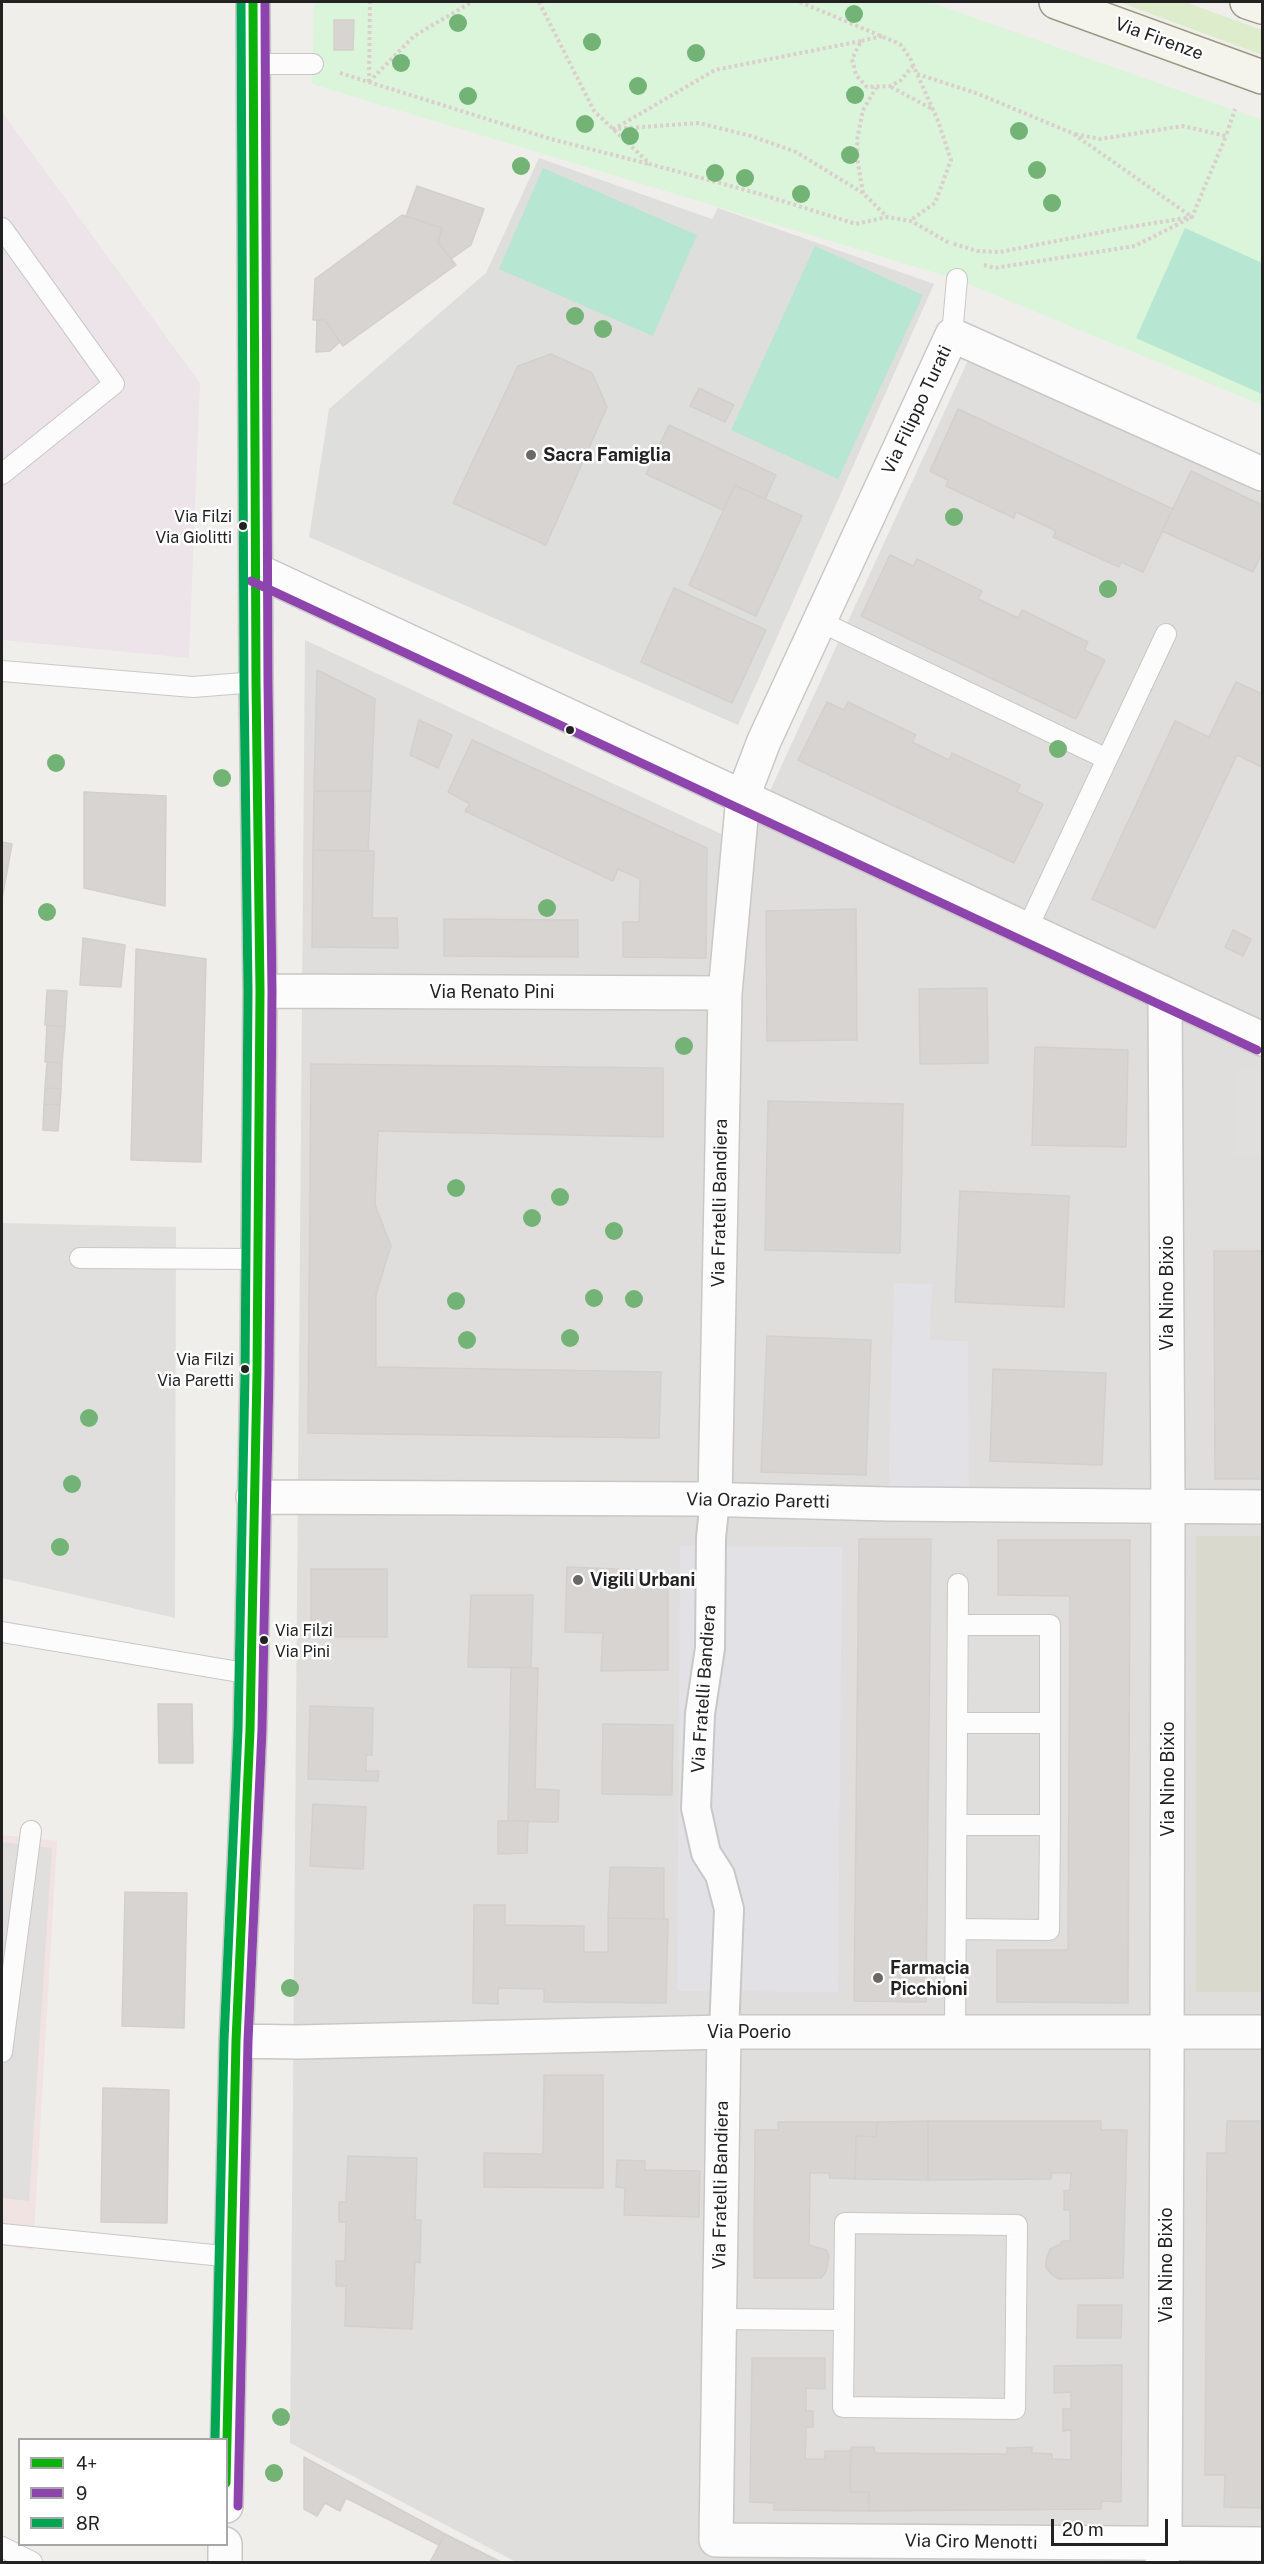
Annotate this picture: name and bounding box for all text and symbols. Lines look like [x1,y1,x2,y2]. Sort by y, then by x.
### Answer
street label: Via Firenze [1112,13,1206,65]
street label: Via Filippo Turati [878,342,956,478]
place label: Sacra Famiglia [543,444,671,466]
marker: Sacra Famiglia [524,448,538,462]
place label: Via Filzi Via Giolitti [155,507,232,545]
marker: Via Filzi Via Giolitti [237,520,249,532]
unlabelled marker [564,724,576,736]
street label: Via Renato Pini [429,981,555,1003]
street label: Via Fratelli Bandiera [708,1118,732,1288]
street label: Via Nino Bixio [1156,1235,1178,1351]
place label: Via Filzi Via Paretti [157,1350,234,1388]
marker: Via Filzi Via Paretti [239,1363,251,1375]
street label: Via Orazio Paretti [686,1489,830,1513]
place label: Vigili Urbani [590,1569,695,1591]
marker: Vigili Urbani [571,1573,585,1587]
street label: Via Fratelli Bandiera [687,1604,721,1774]
place label: Via Filzi Via Pini [275,1621,333,1659]
marker: Via Filzi Via Pini [258,1634,270,1646]
street label: Via Nino Bixio [1157,1721,1179,1837]
place label: Farmacia Picchioni [890,1957,970,2000]
marker: Farmacia Picchioni [871,1971,885,1985]
street label: Via Poerio [707,2021,791,2043]
street label: Via Fratelli Bandiera [709,2100,733,2270]
street label: Via Nino Bixio [1155,2207,1177,2323]
legend [18,2438,228,2546]
text: 4+ [76,2453,97,2474]
text: 9 [76,2483,87,2504]
scale bar [1054,2507,1171,2545]
text: 8R [76,2513,100,2534]
text: 20 m [1062,2519,1104,2540]
street label: Via Ciro Menotti [904,2530,1038,2554]

